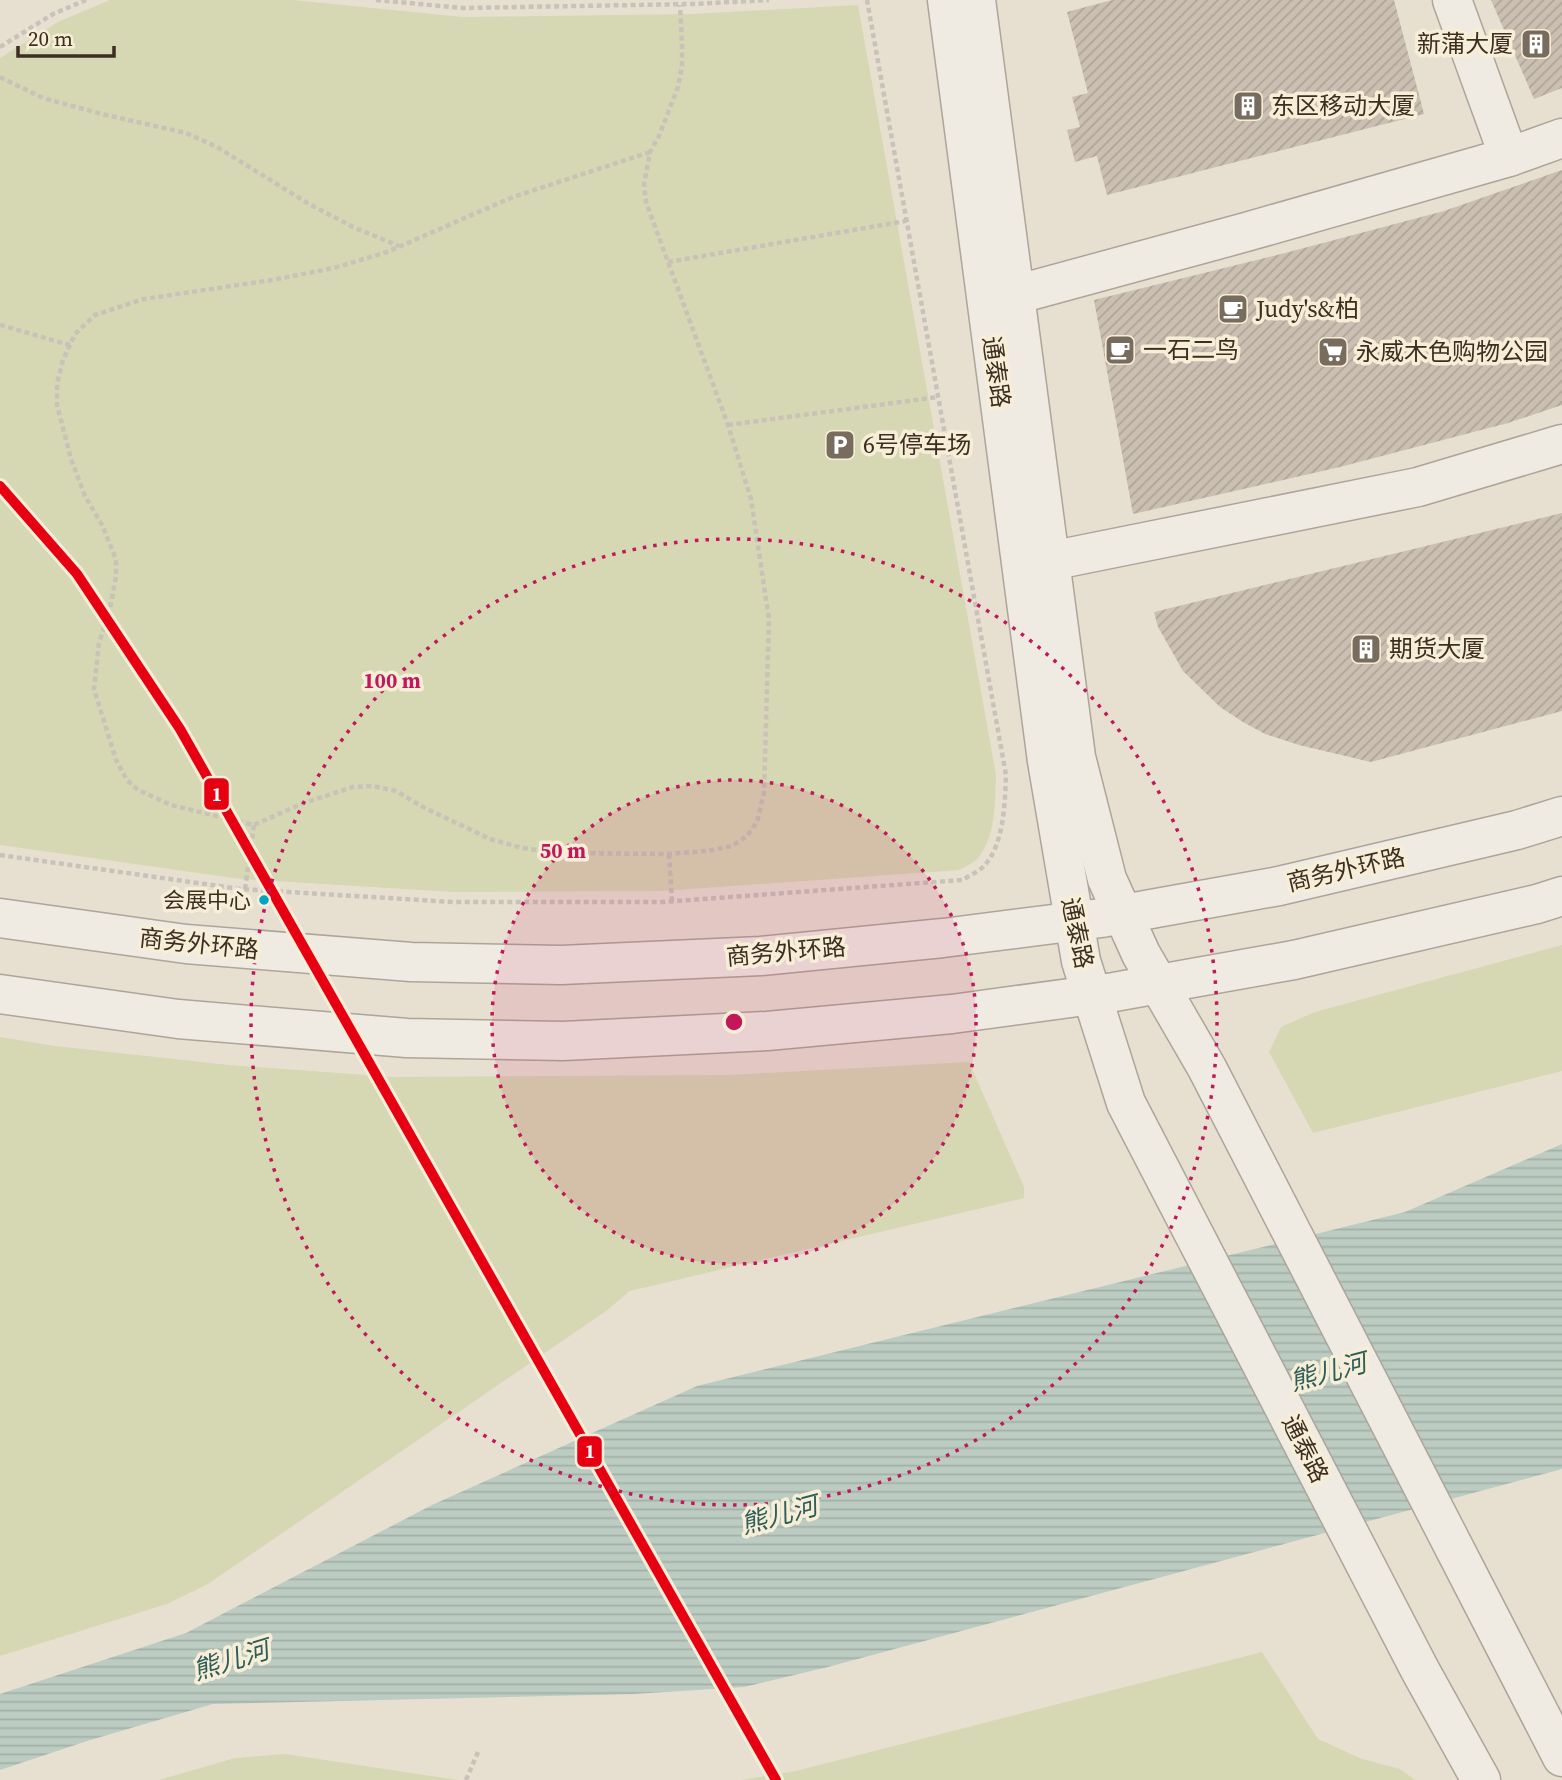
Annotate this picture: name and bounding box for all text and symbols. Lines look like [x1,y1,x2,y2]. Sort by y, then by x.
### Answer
scale bar [18,14,114,58]
text: 20 m [28,24,73,53]
place label: 新蒲大厦 [1417,27,1513,60]
building icon: 新蒲大厦 [1519,27,1553,61]
building icon: 东区移动大厦 [1231,89,1265,123]
place label: 东区移动大厦 [1271,89,1415,122]
cafe icon: Judy's&柏 [1216,292,1250,326]
place label: Judy's&柏 [1255,292,1359,325]
cafe icon: 一石二鸟 [1103,333,1137,367]
place label: 一石二鸟 [1143,333,1239,366]
street label: 通泰路 [975,334,1018,410]
supermarket icon: 永威木色购物公园 [1316,335,1350,369]
place label: 永威木色购物公园 [1356,335,1548,368]
parking icon: 6号停车场 [823,428,857,462]
place label: 6号停车场 [863,428,971,461]
building icon: 期货大厦 [1349,632,1383,666]
place label: 期货大厦 [1389,632,1485,665]
text: 100 m [363,666,421,695]
line badge: 1 [203,777,230,811]
text: 1 [212,781,222,807]
text: 50 m [540,836,586,865]
street label: 商务外环路 [1284,840,1408,899]
place label: 会展中心 [163,885,251,915]
marker: 会展中心 [257,893,271,907]
street label: 通泰路 [1054,894,1101,972]
street label: 商务外环路 [138,921,260,966]
street label: 商务外环路 [725,930,847,973]
centre of rings [722,1010,746,1034]
water label: 熊儿河 [1286,1343,1375,1399]
street label: 通泰路 [1274,1409,1336,1488]
line badge: 1 [576,1435,603,1468]
text: 1 [585,1438,595,1464]
water label: 熊儿河 [737,1486,826,1542]
water label: 熊儿河 [188,1630,278,1689]

